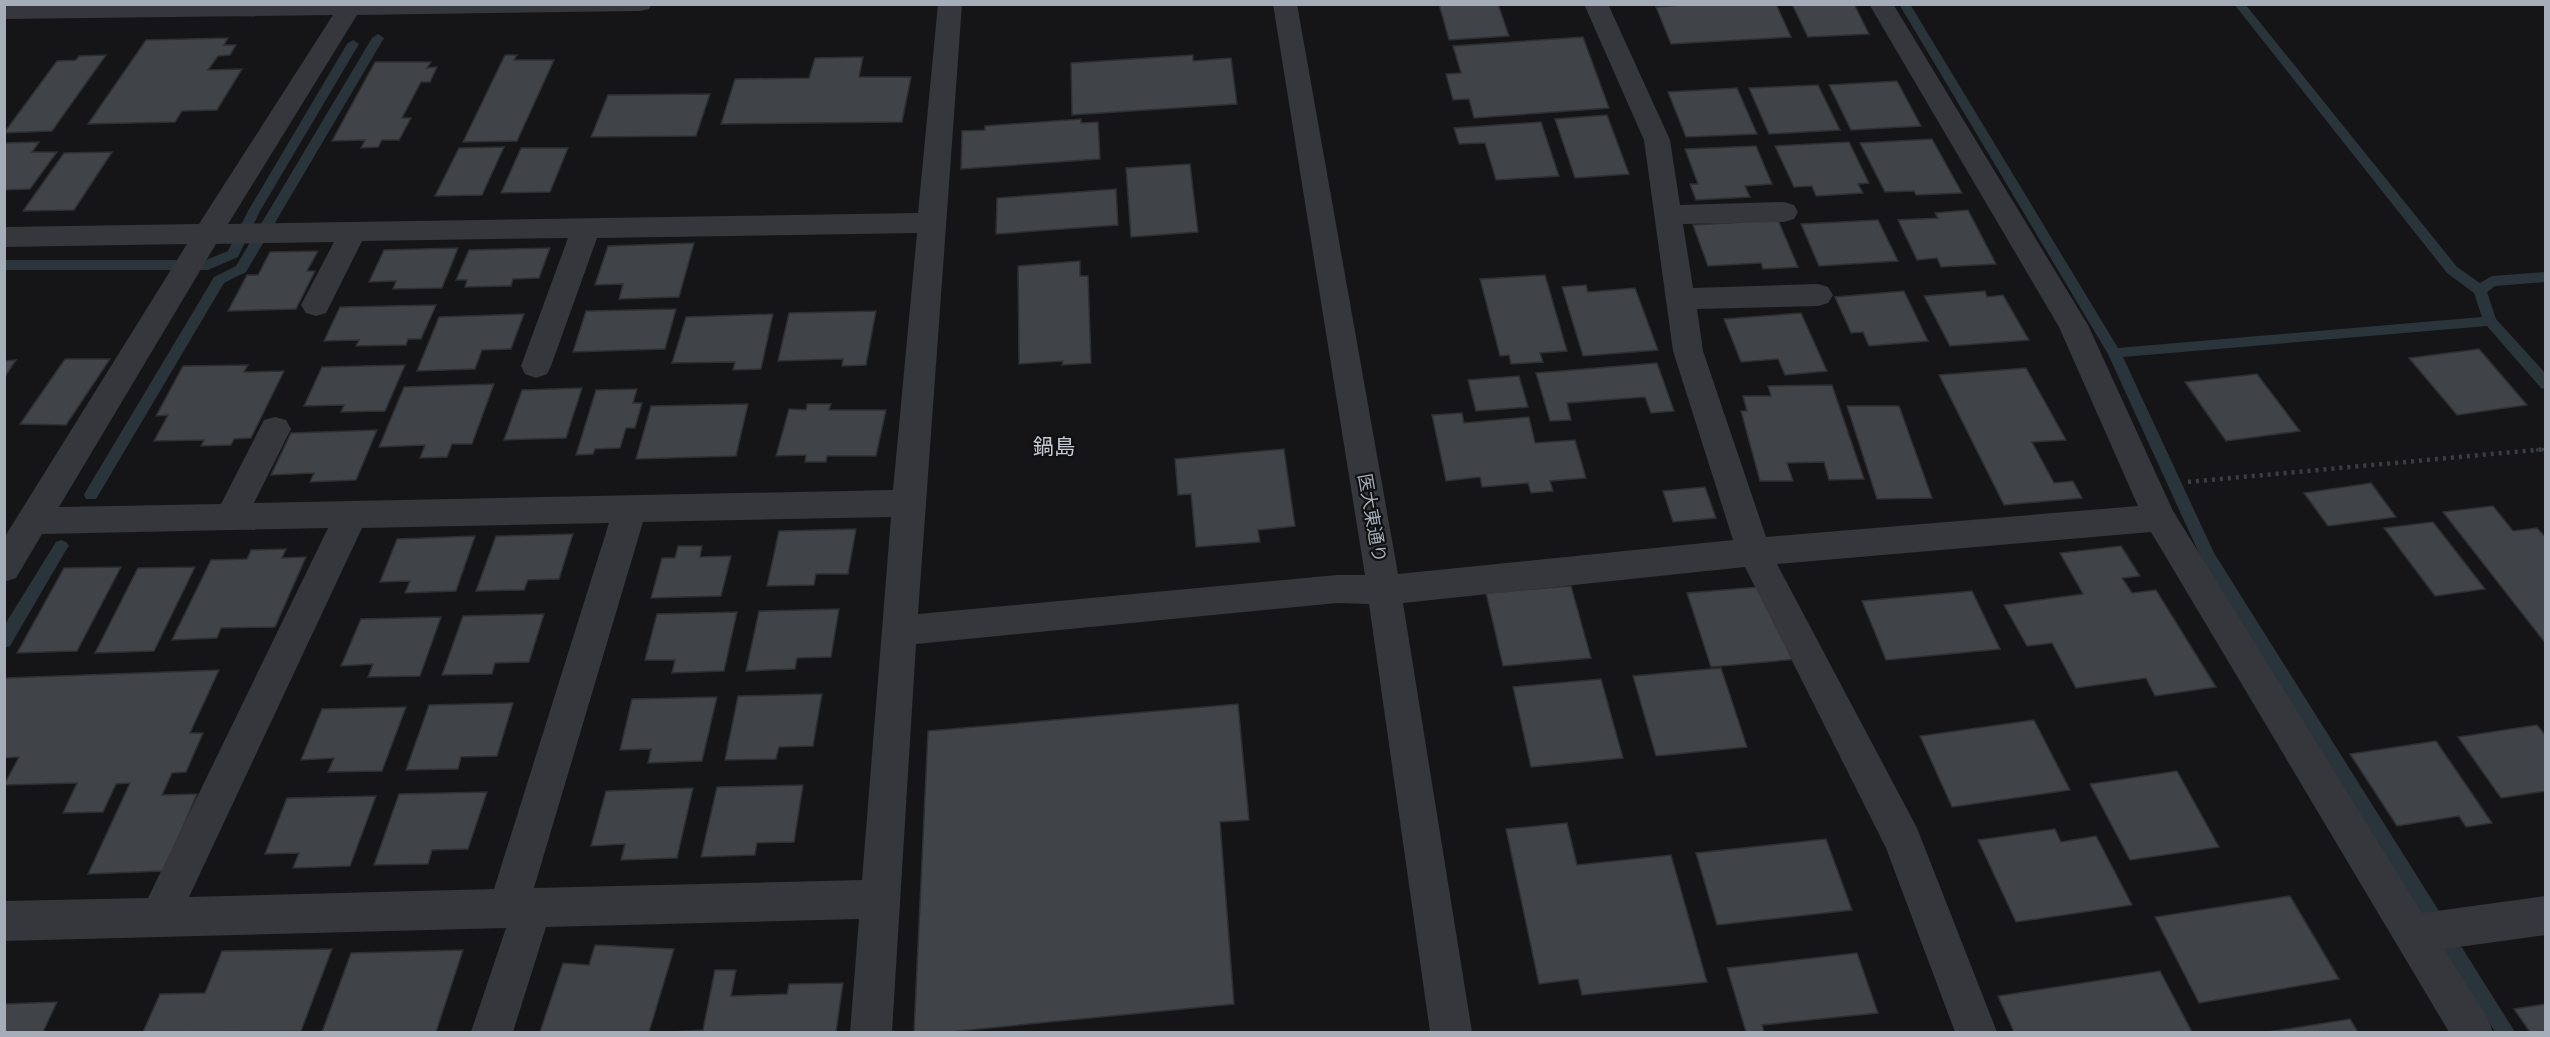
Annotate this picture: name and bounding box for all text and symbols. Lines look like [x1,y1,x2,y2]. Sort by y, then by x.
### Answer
district label: 鍋島 [1033,433,1075,458]
street label: 医大東通り [1354,472,1392,564]

